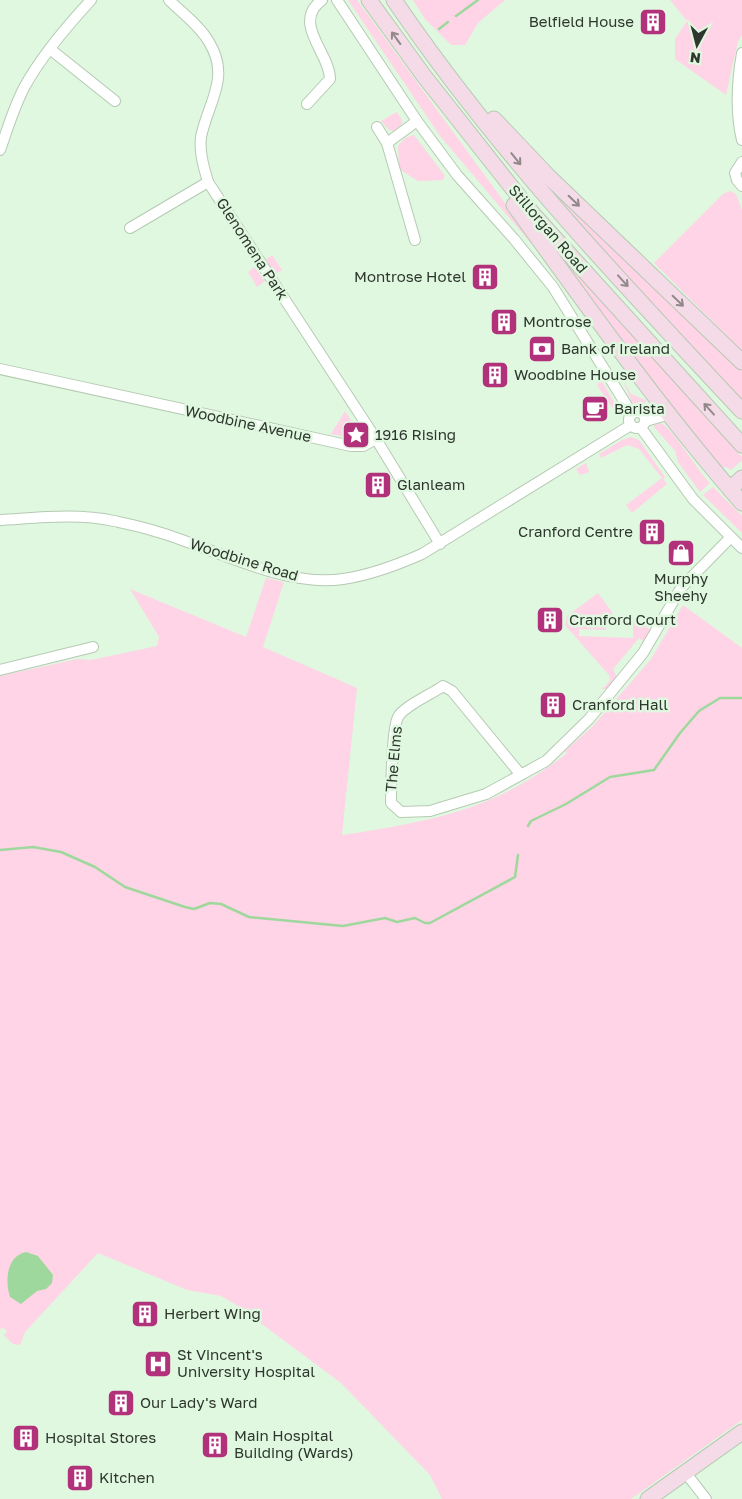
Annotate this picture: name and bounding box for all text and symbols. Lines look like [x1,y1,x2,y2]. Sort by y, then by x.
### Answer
building icon: Belfield House [638,7,668,37]
place label: Belfield House [529,12,634,30]
north arrow [672,20,722,70]
one-way arrow [391,31,401,45]
text: N [689,49,702,67]
one-way arrow [510,153,521,166]
street label: Stillorgan Road [506,181,592,276]
street label: Glenomena Park [213,194,293,303]
one-way arrow [568,195,580,207]
building icon: Montrose Hotel [470,262,500,292]
place label: Montrose Hotel [354,267,466,285]
one-way arrow [617,275,629,288]
one-way arrow [672,295,684,307]
building icon: Montrose [489,307,519,337]
place label: Montrose [523,312,592,330]
bank icon: Bank of Ireland [527,334,557,364]
place label: Bank of Ireland [561,339,670,357]
building icon: Woodbine House [480,360,510,390]
place label: Woodbine House [514,365,636,383]
cafe icon: Barista [580,394,610,424]
place label: Barista [614,399,665,417]
street label: Woodbine Avenue [183,401,313,445]
one-way arrow [703,403,715,416]
place icon: 1916 Rising [341,420,371,450]
place label: 1916 Rising [375,425,456,443]
building icon: Glanleam [363,470,393,500]
place label: Glanleam [397,475,465,493]
building icon: Cranford Centre [637,517,667,547]
place label: Cranford Centre [518,522,633,540]
street label: Woodbine Road [188,534,301,584]
shop icon: Murphy Sheehy [666,538,696,568]
place label: Murphy Sheehy [654,569,709,604]
building icon: Cranford Court [535,605,565,635]
place label: Cranford Court [569,610,676,628]
building icon: Cranford Hall [538,690,568,720]
place label: Cranford Hall [572,695,668,713]
street label: The Elms [381,725,405,793]
building icon: Herbert Wing [130,1299,160,1329]
place label: Herbert Wing [164,1304,261,1322]
place label: St Vincent's University Hospital [177,1345,315,1380]
hospital icon: St Vincent's University Hospital [143,1349,173,1379]
building icon: Our Lady's Ward [106,1388,136,1418]
place label: Our Lady's Ward [140,1393,257,1411]
building icon: Hospital Stores [11,1423,41,1453]
place label: Main Hospital Building (Wards) [234,1426,354,1461]
place label: Hospital Stores [45,1428,156,1446]
building icon: Main Hospital Building (Wards) [200,1430,230,1460]
building icon: Kitchen [65,1463,95,1493]
place label: Kitchen [99,1468,155,1486]

